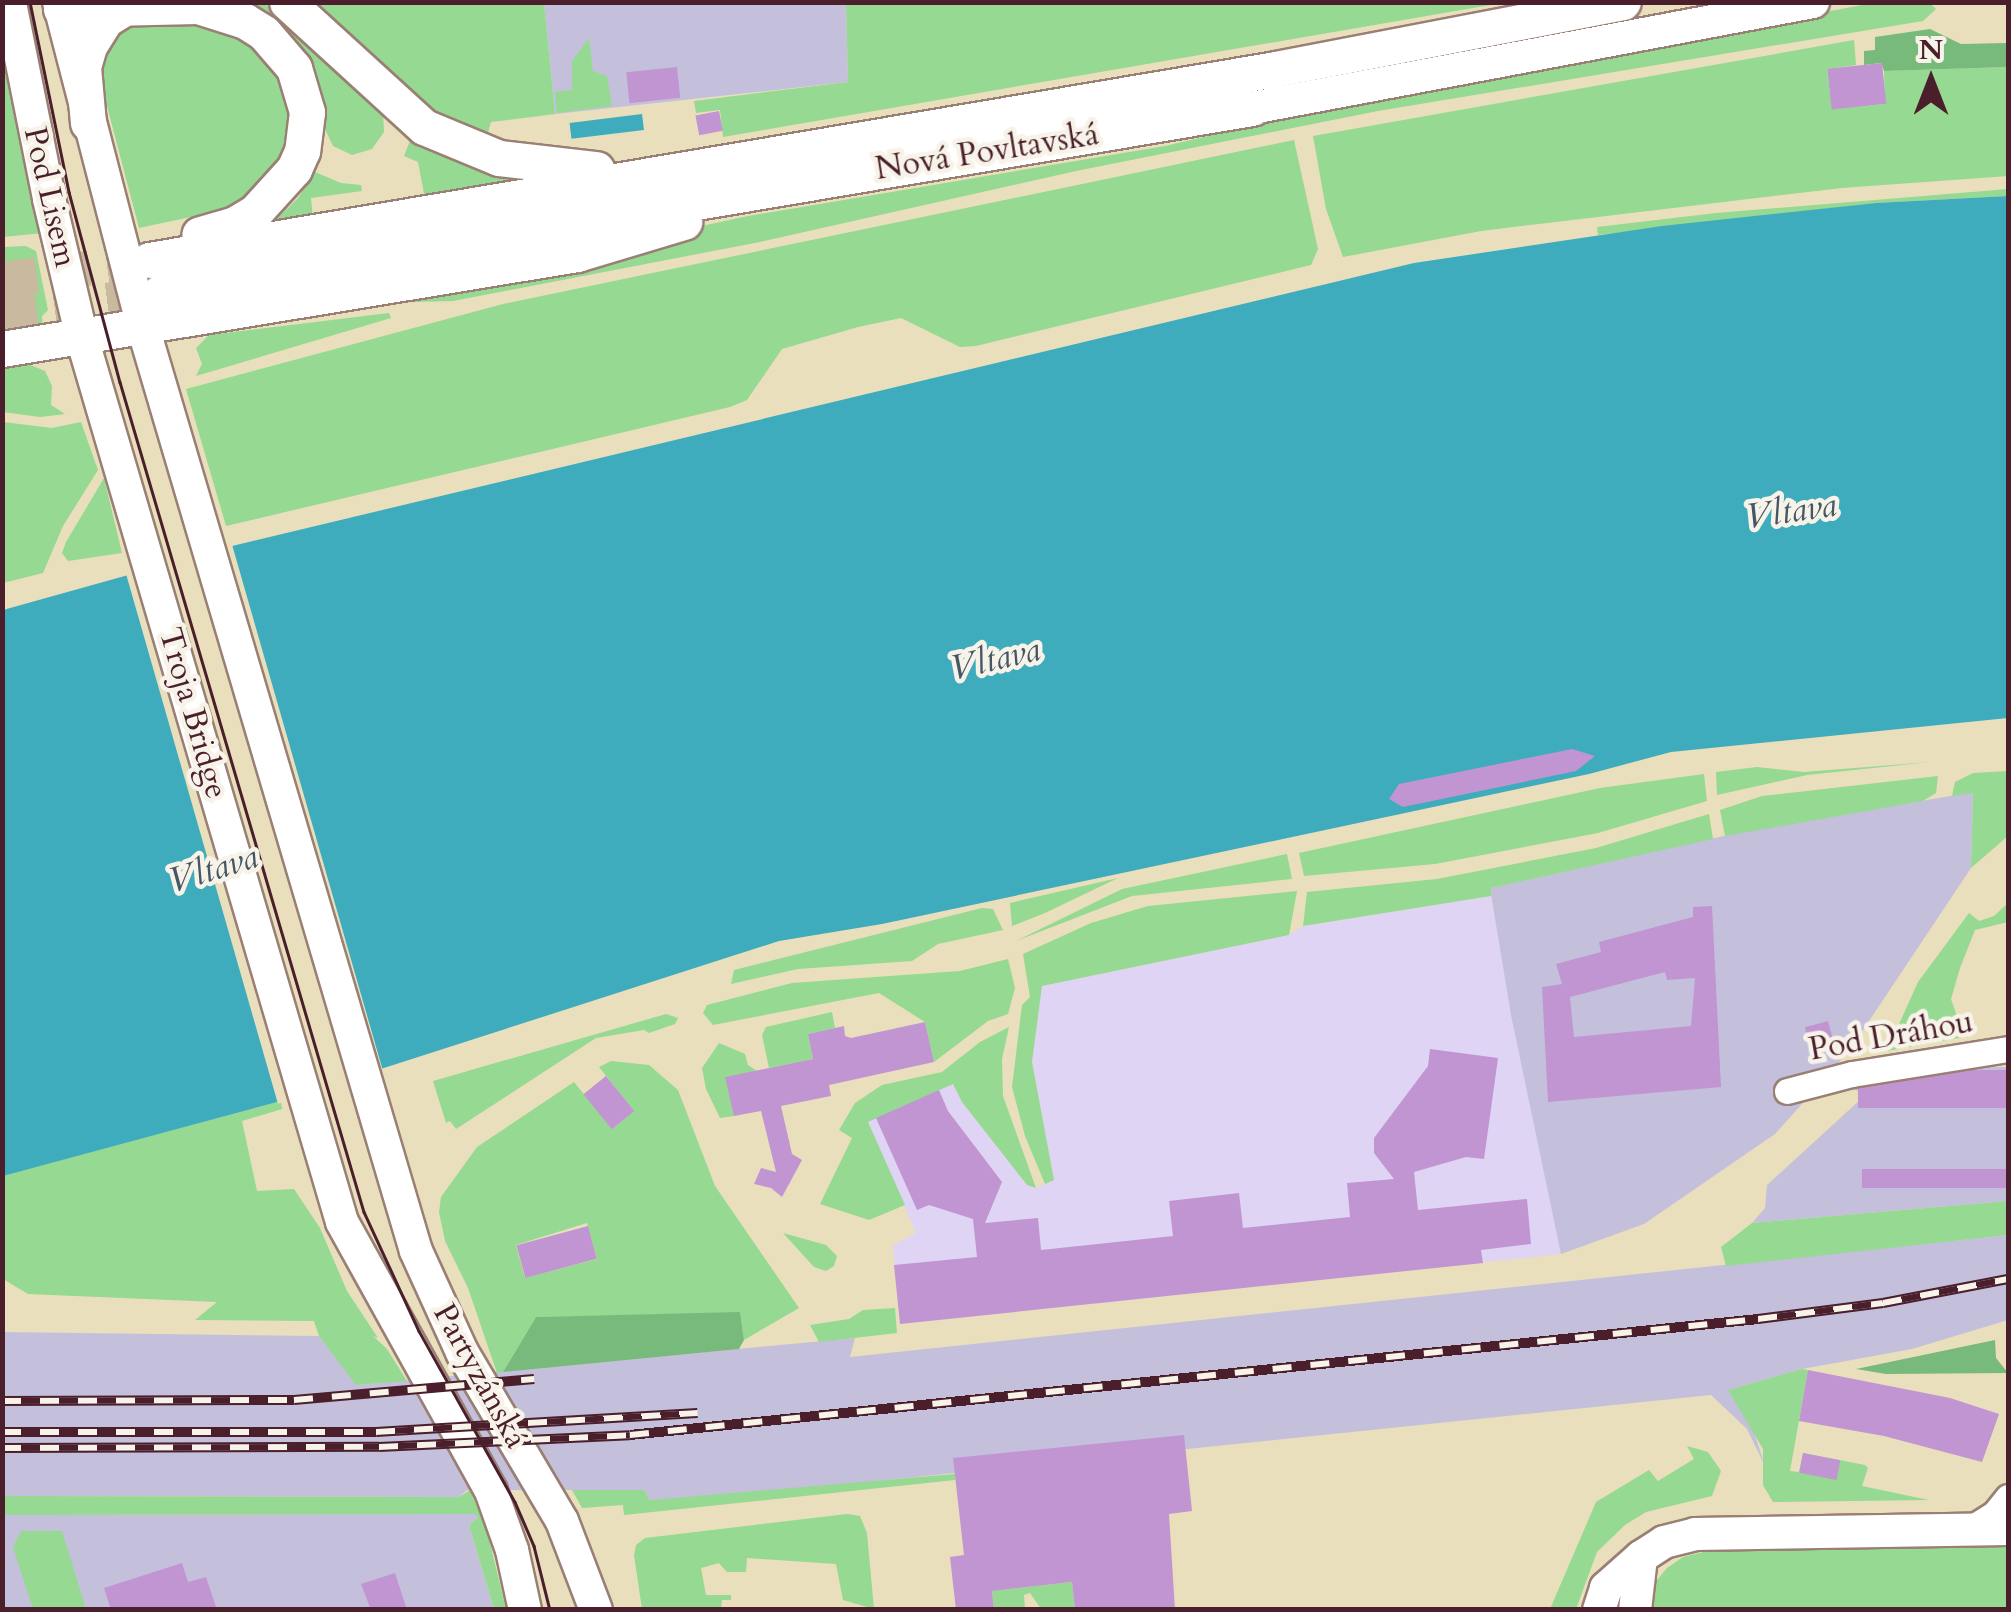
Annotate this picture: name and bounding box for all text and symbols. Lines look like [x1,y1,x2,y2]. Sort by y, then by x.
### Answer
north arrow [1881,30,1981,130]
text: N [1919,31,1943,69]
street label: Nová Povltavská [873,115,1101,189]
street label: Pod Lisem [15,123,85,271]
water label: Vltava [1743,484,1839,538]
street label: Troja Bridge [150,623,236,803]
water label: Vltava [946,628,1044,690]
water label: Vltava [163,836,263,902]
street label: Pod Dráhou [1806,1003,1976,1069]
street label: Partyzánská [425,1297,535,1455]

